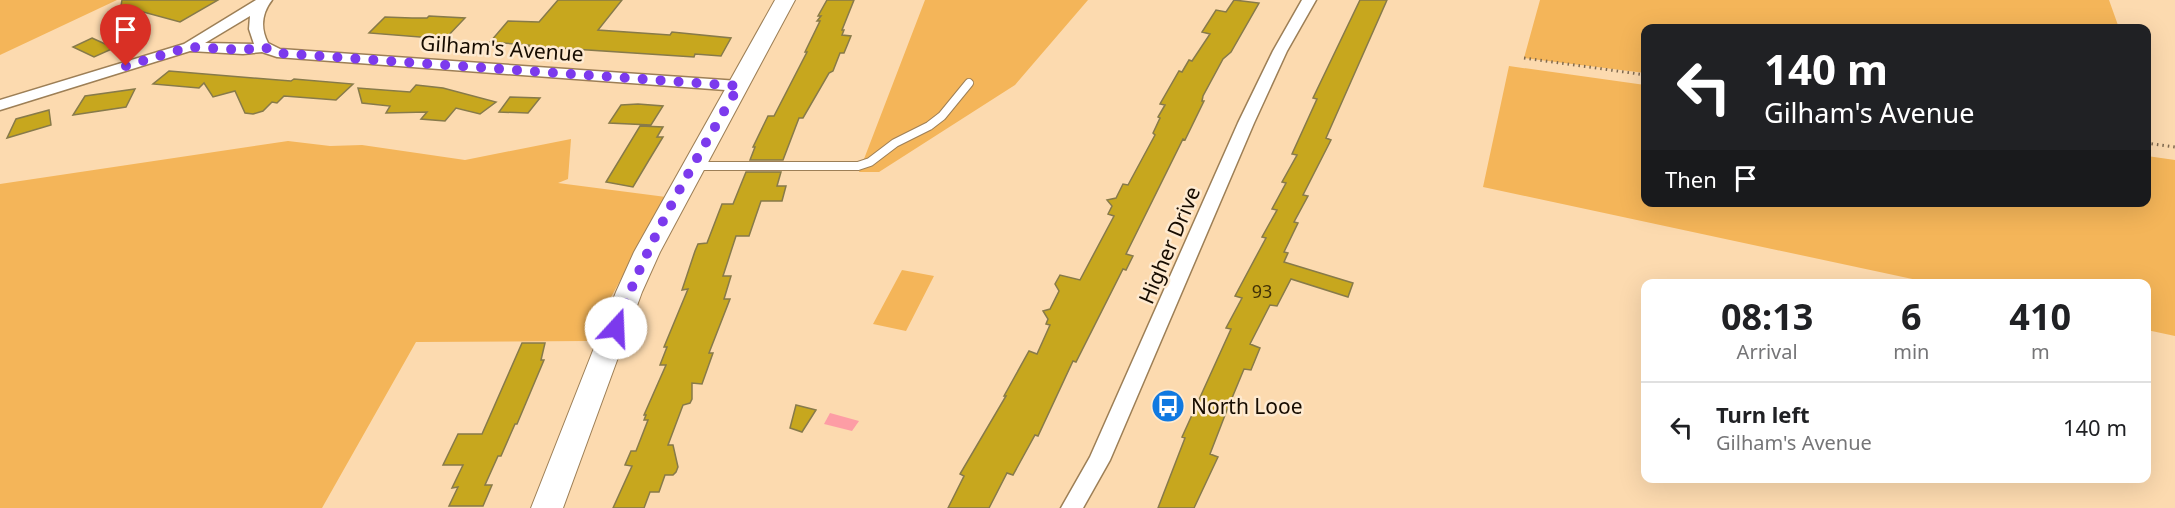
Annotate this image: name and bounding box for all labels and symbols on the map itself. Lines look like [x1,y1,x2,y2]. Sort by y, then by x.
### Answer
pin [100,4,151,66]
street label: Gilham's Avenue [419,28,585,68]
street label: Higher Drive [1132,182,1206,308]
house number: 93 [1252,279,1272,303]
position arrow [584,296,648,360]
bus stop icon: North Looe [1150,388,1186,424]
place label: North Looe [1191,392,1303,420]

